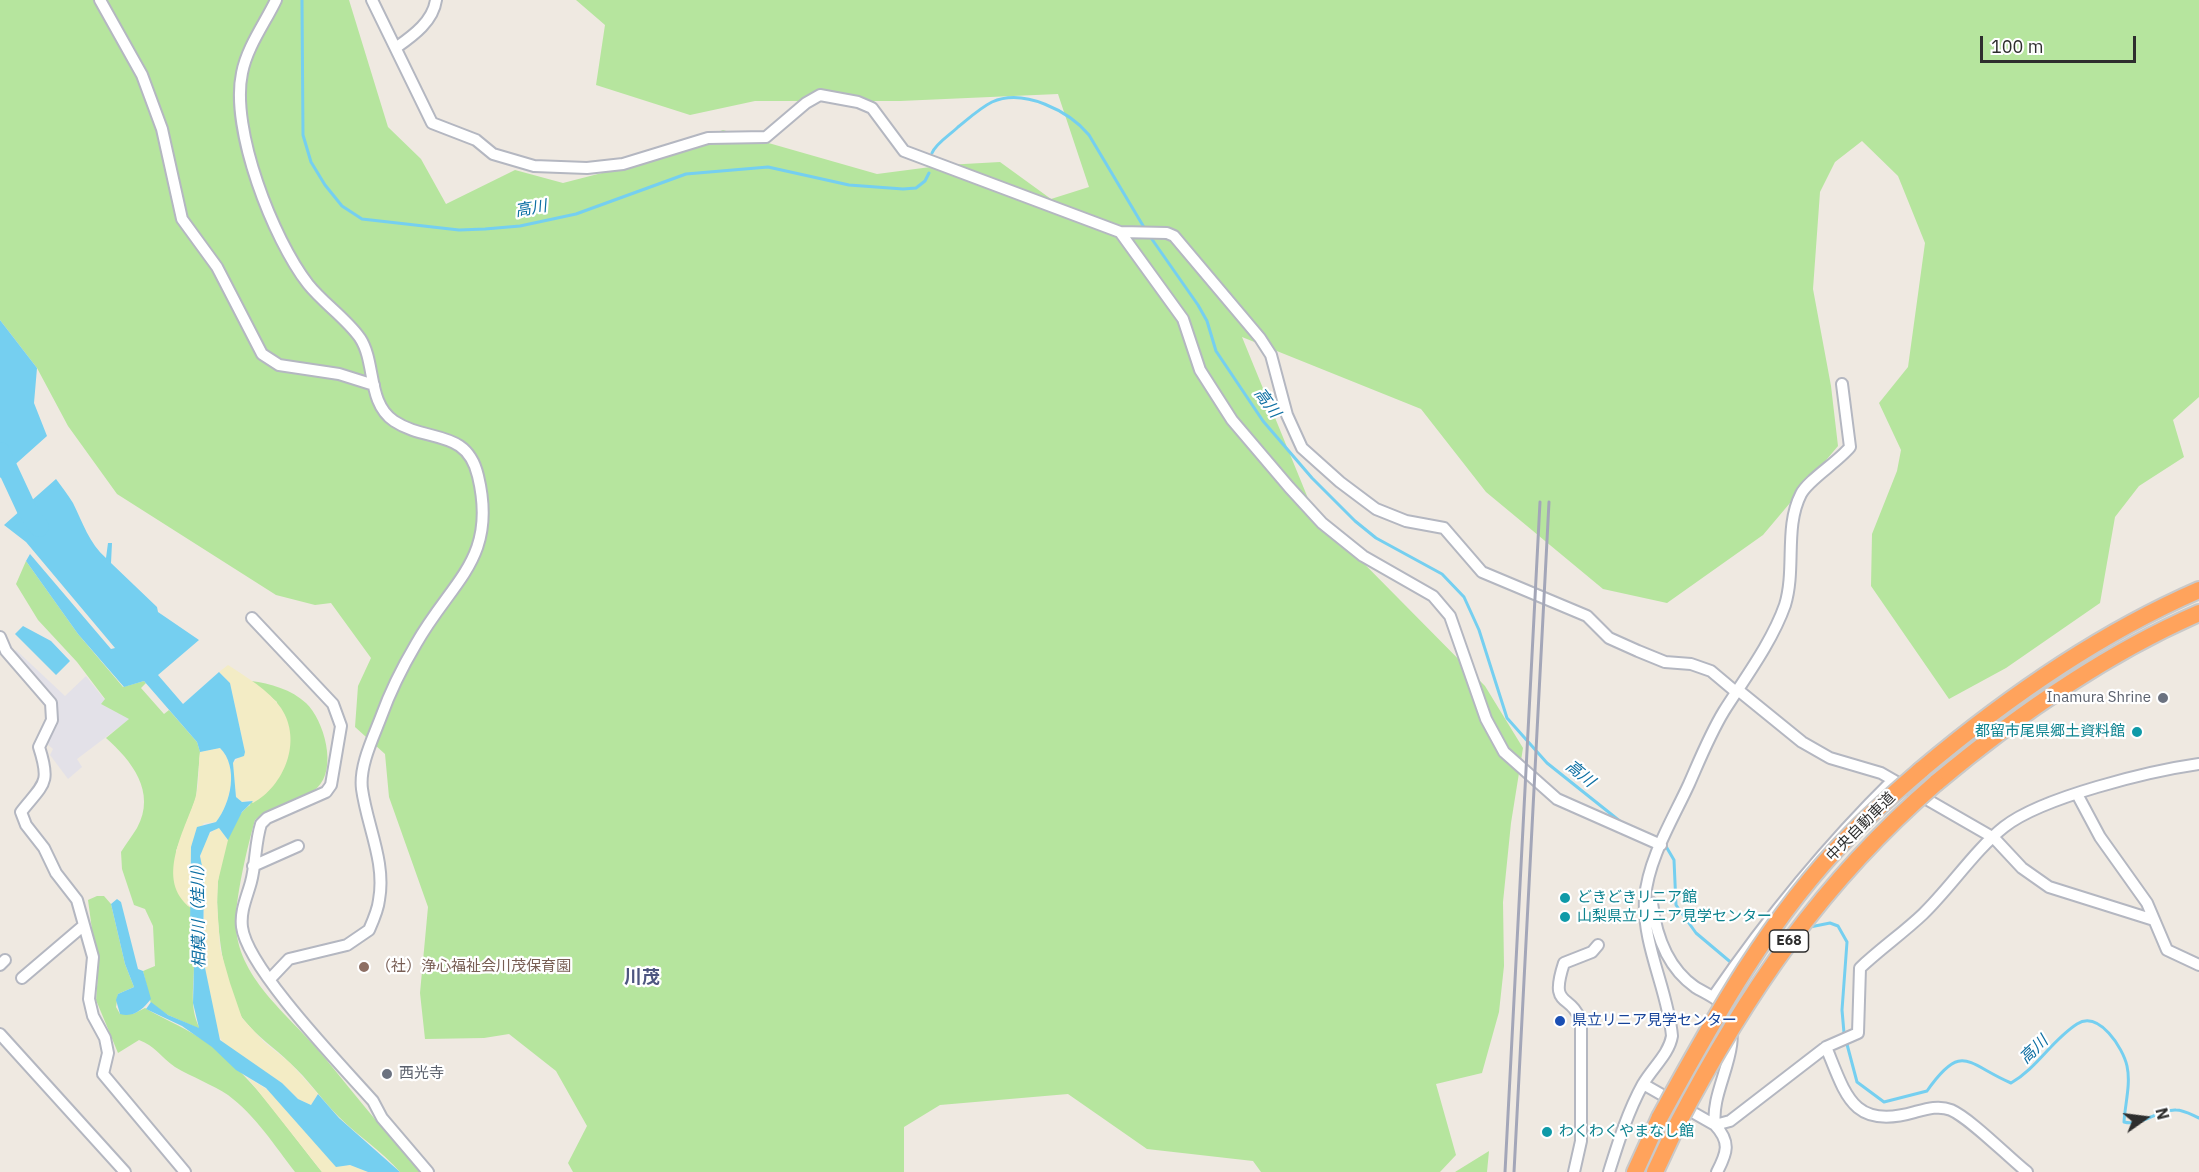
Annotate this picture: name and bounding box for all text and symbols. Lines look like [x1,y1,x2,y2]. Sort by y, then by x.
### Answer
scale bar [1983,24,2139,62]
text: 100 m [1991,35,2043,58]
water label: 高川 [514,197,548,221]
water label: 高川 [1250,384,1284,422]
place label: Inamura Shrine [2047,689,2151,707]
marker: Inamura Shrine [2156,691,2170,705]
place label: 都留市尾県郷土資料館 [1975,723,2125,741]
marker: 都留市尾県郷土資料館 [2130,725,2144,739]
water label: 高川 [1562,756,1598,792]
street label: 中央自動車道 [1823,789,1899,865]
water label: 相模川（桂川） [188,856,210,968]
place label: どきどきリニア館 [1577,889,1697,907]
marker: どきどきリニア館 [1558,891,1572,905]
place label: 山梨県立リニア見学センター [1577,908,1772,926]
marker: 山梨県立リニア見学センター [1558,910,1572,924]
road number: E68 [1770,930,1808,952]
place label: （社）浄心福祉会川茂保育園 [376,958,571,976]
marker: （社）浄心福祉会川茂保育園 [357,960,371,974]
district label: 川茂 [624,967,660,989]
place label: 県立リニア見学センター [1572,1012,1737,1030]
marker: 県立リニア見学センター [1553,1014,1567,1028]
water label: 高川 [2016,1032,2052,1068]
place label: 西光寺 [399,1065,444,1083]
marker: 西光寺 [380,1067,394,1081]
north arrow [2115,1088,2175,1148]
text: N [2151,1106,2174,1122]
place label: わくわくやまなし館 [1559,1123,1694,1141]
marker: わくわくやまなし館 [1540,1125,1554,1139]

